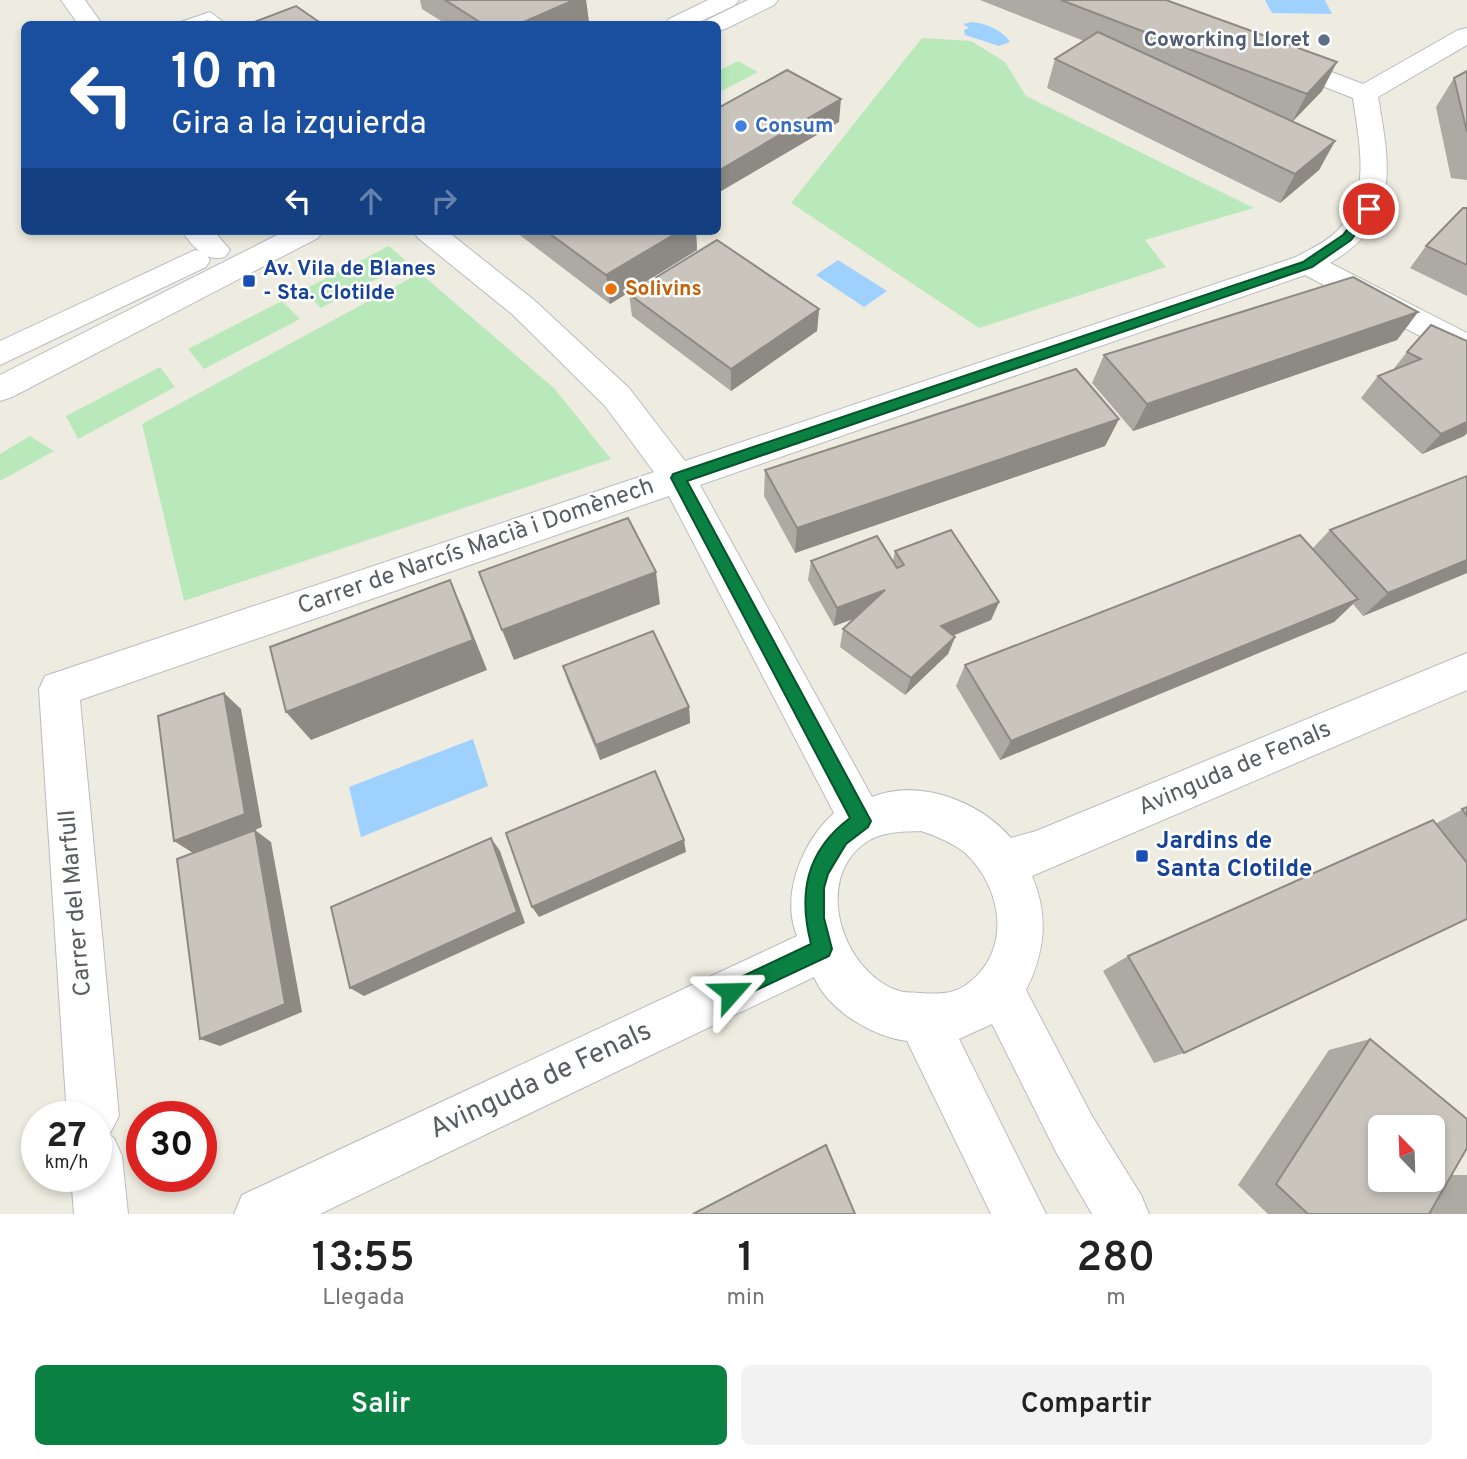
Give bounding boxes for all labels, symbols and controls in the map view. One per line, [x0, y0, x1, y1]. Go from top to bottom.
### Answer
place label: Coworking Lloret [1144, 27, 1310, 54]
marker: Coworking Lloret [1316, 32, 1332, 48]
text: 10 m [171, 44, 278, 106]
icon: left [56, 49, 147, 140]
text: Gira a la izquierda [171, 105, 427, 145]
place label: Consum [755, 113, 833, 140]
marker: Consum [733, 118, 749, 134]
pin [1339, 179, 1399, 239]
icon: left [279, 182, 317, 220]
icon: ahead [352, 182, 390, 220]
icon: right [425, 182, 463, 220]
icon: arrive [1350, 190, 1388, 228]
place label: Av. Vila de Blanes - Sta. Clotilde [263, 256, 436, 307]
marker: Av. Vila de Blanes - Sta. Clotilde [241, 273, 257, 289]
place label: Solivins [625, 276, 702, 303]
marker: Solivins [603, 281, 619, 297]
street label: Carrer de Narcís Macià i Domènech [294, 472, 658, 622]
street label: Avinguda de Fenals [1134, 715, 1336, 823]
street label: Carrer del Marfull [53, 808, 99, 998]
place label: Jardins de Santa Clotilde [1156, 827, 1312, 885]
marker: Jardins de Santa Clotilde [1134, 848, 1150, 864]
position arrow [694, 955, 768, 1029]
street label: Avinguda de Fenals [424, 1014, 658, 1148]
speed limit sign: 30 [126, 1101, 217, 1192]
text: 27 [47, 1115, 86, 1159]
north arrow [1368, 1115, 1446, 1192]
map controls [1368, 1115, 1445, 1192]
text: km/h [45, 1152, 88, 1175]
text: 13:55 [312, 1233, 415, 1286]
text: 1 [738, 1233, 754, 1286]
text: 280 [1077, 1233, 1155, 1286]
text: Llegada [322, 1284, 404, 1313]
text: min [727, 1284, 765, 1313]
text: m [1106, 1284, 1126, 1313]
button: Salir [35, 1365, 727, 1445]
button: Compartir [741, 1365, 1432, 1445]

